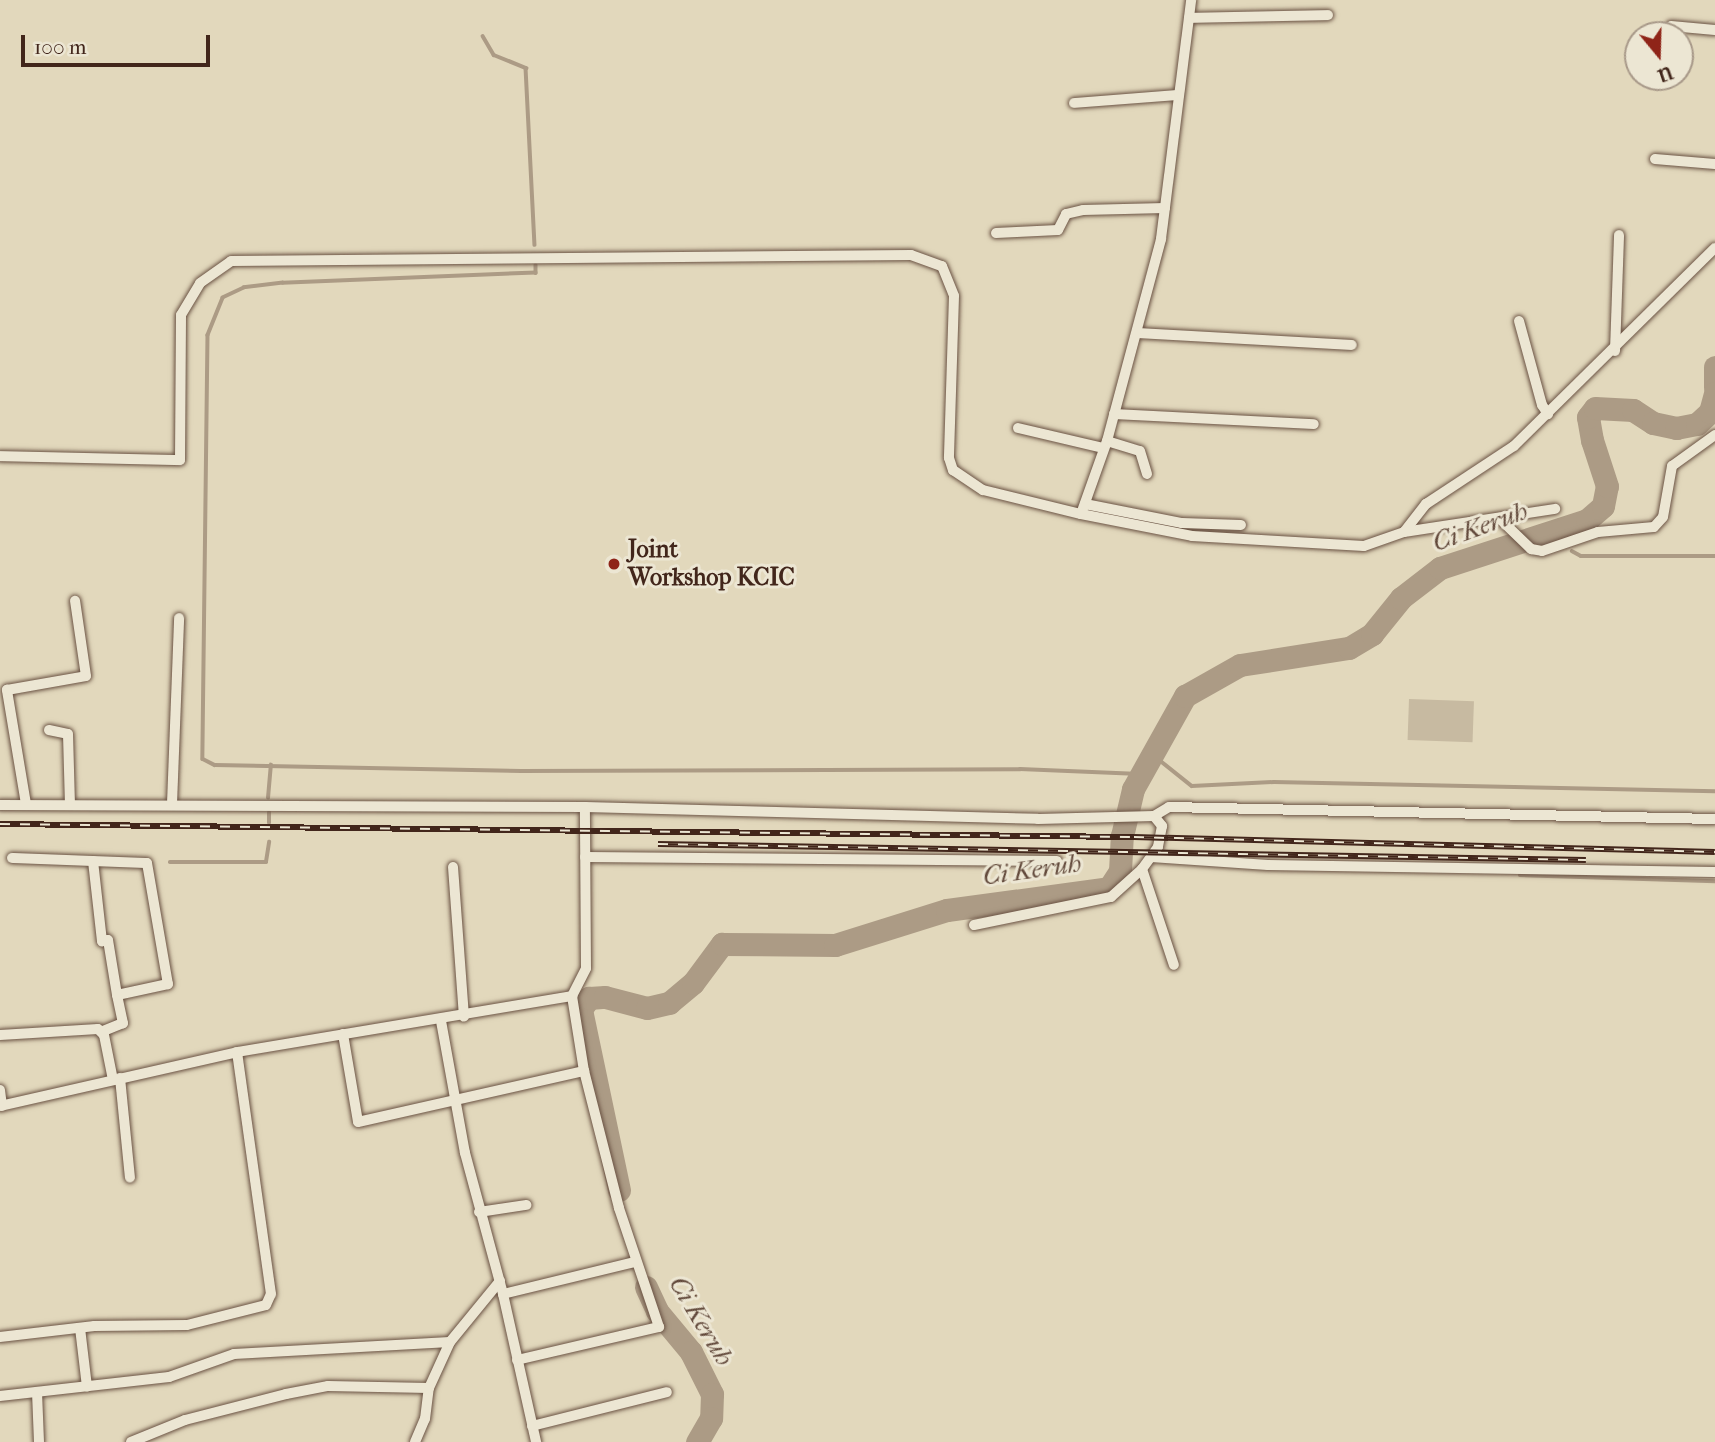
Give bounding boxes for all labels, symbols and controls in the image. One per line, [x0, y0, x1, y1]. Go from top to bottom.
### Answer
scale bar [24, 21, 214, 65]
north arrow [1624, 21, 1694, 91]
text: 100 m [34, 35, 87, 59]
text: U [1655, 61, 1676, 87]
water label: Ci Keruh [1428, 495, 1532, 559]
place label: Joint Workshop KCIC [628, 536, 795, 592]
marker: Joint Workshop KCIC [606, 556, 622, 572]
water label: Ci Keruh [981, 848, 1083, 892]
water label: Ci Keruh [662, 1271, 740, 1371]

